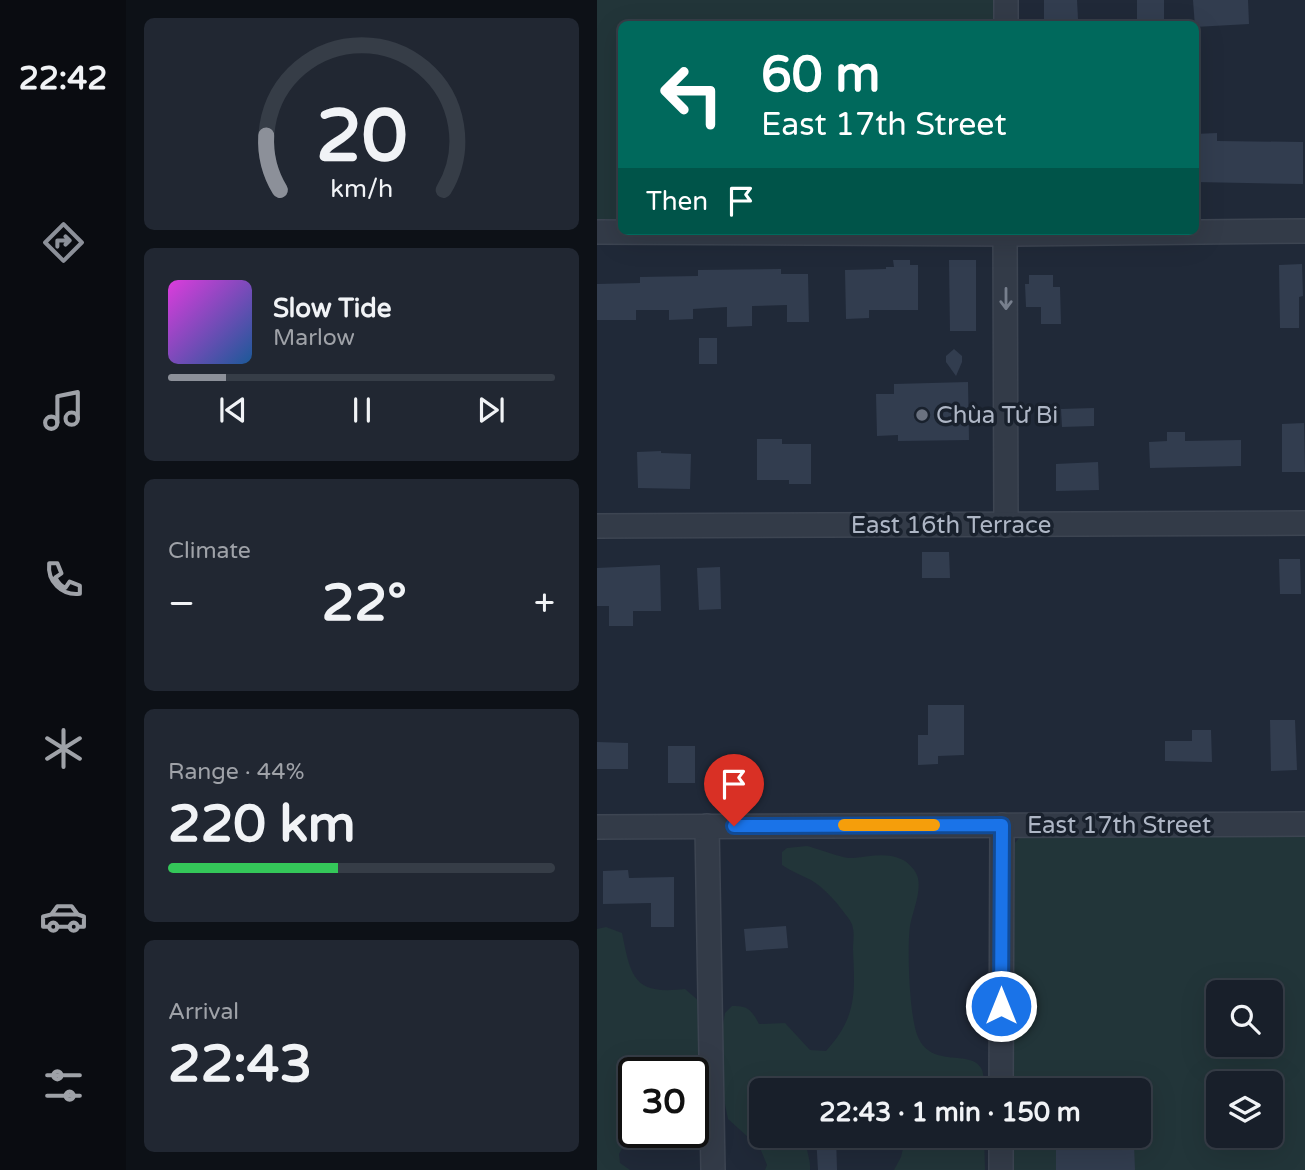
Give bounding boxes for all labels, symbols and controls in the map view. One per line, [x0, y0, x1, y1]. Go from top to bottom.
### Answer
text: 60 m [761, 46, 880, 105]
icon: left [646, 49, 737, 140]
text: 22:42 [19, 60, 107, 98]
text: 20 [316, 94, 407, 182]
text: East 17th Street [761, 106, 1007, 144]
text: km/h [330, 174, 393, 204]
icon: arrive [722, 182, 760, 220]
text: Then [646, 186, 708, 217]
icon: directions [39, 218, 88, 267]
one-way arrow [999, 287, 1013, 310]
text: Slow Tide [273, 293, 391, 324]
text: Marlow [273, 324, 355, 352]
icon: music [39, 386, 88, 435]
icon: previous [214, 391, 252, 429]
icon: pause [343, 391, 381, 429]
icon: next [472, 391, 510, 429]
place label: Chùa Từ Bi [936, 401, 1058, 430]
marker: Chùa Từ Bi [914, 407, 930, 423]
street label: East 16th Terrace [851, 511, 1051, 540]
text: Climate [168, 537, 251, 565]
icon: phone [39, 555, 88, 604]
text: 22° [322, 572, 407, 635]
text: − [168, 581, 195, 627]
text: + [534, 581, 555, 627]
icon: climate [39, 724, 88, 773]
pin [704, 754, 764, 826]
text: Range · 44% [168, 758, 304, 786]
icon: arrive [715, 765, 753, 803]
text: 220 km [168, 793, 356, 856]
street label: East 17th Street [1027, 811, 1211, 840]
icon: car [39, 892, 88, 941]
position arrow [964, 969, 1038, 1043]
map controls [1206, 980, 1283, 1148]
button: search [1206, 980, 1283, 1057]
text: Arrival [168, 998, 239, 1026]
text: 22:43 [168, 1033, 312, 1096]
speed limit sign: 30 [618, 1057, 709, 1148]
icon: filters [39, 1061, 88, 1110]
button: layers [1206, 1071, 1283, 1148]
text: 22:43 · 1 min · 150 m [819, 1097, 1081, 1128]

